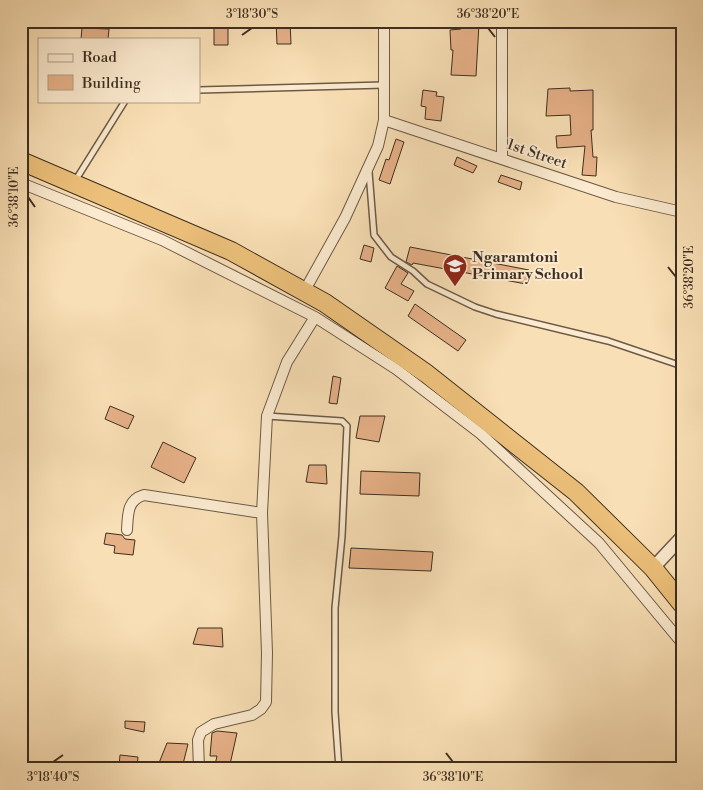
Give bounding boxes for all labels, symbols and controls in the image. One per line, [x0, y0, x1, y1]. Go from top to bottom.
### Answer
text: 3°18'30"S [226, 7, 278, 22]
text: 36°38'20"E [457, 7, 519, 22]
legend [38, 38, 200, 102]
text: Road [82, 48, 117, 67]
text: Building [81, 74, 141, 93]
street label: 1st Street [504, 135, 570, 173]
text: 36°38'10"E [7, 167, 22, 227]
text: 36°38'20"E [682, 246, 697, 308]
place label: Ngaramtoni Primary School [472, 248, 583, 284]
school or university icon: Ngaramtoni Primary School [442, 253, 468, 287]
text: 3°18'40"S [27, 770, 79, 785]
text: 36°38'10"E [423, 770, 483, 785]

